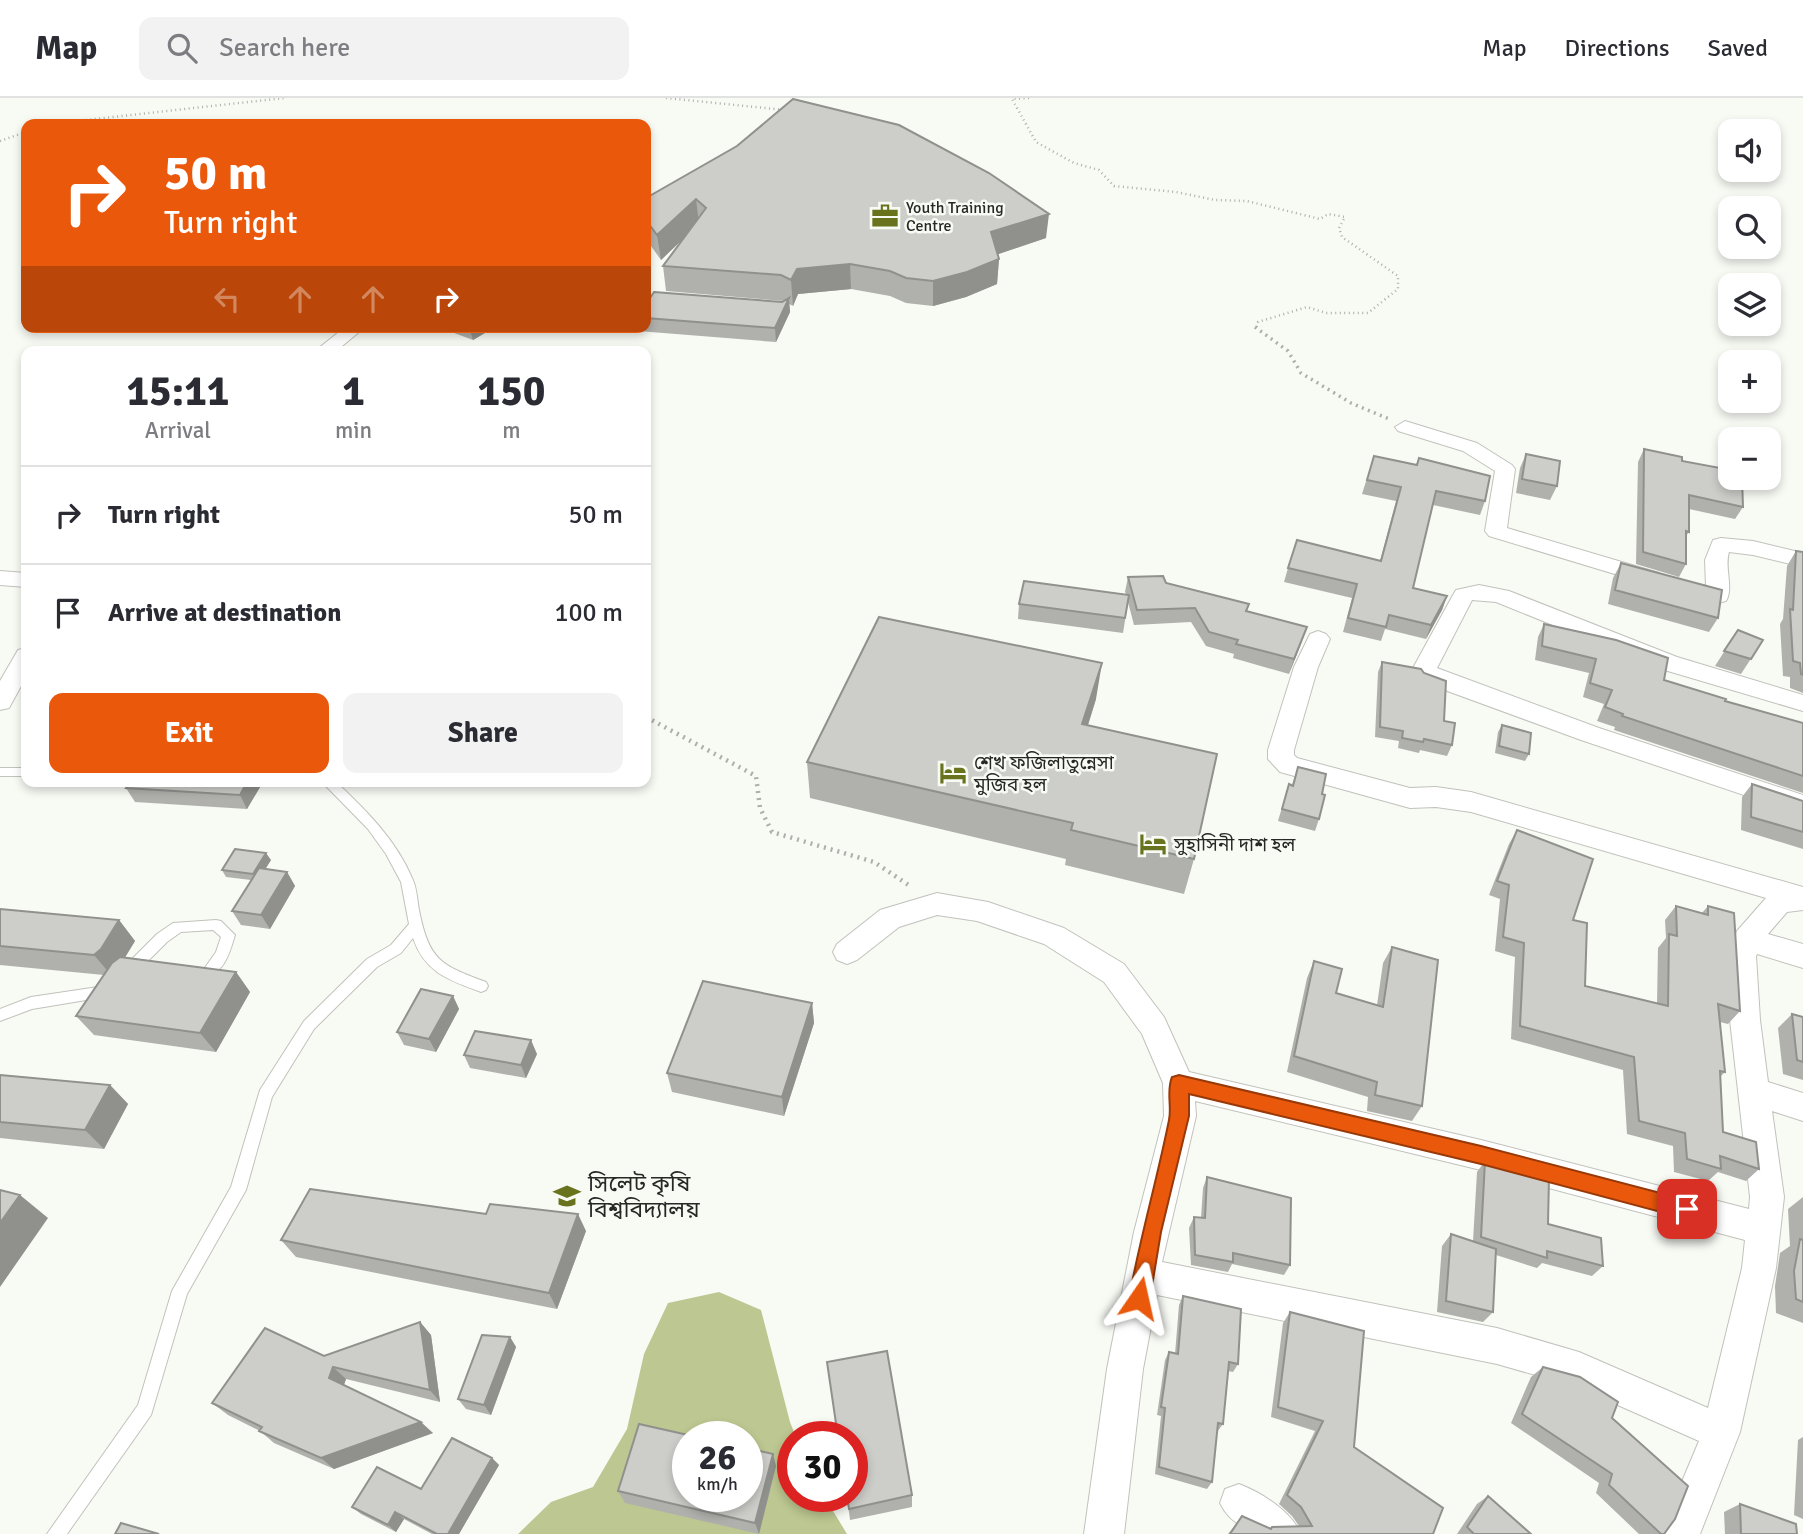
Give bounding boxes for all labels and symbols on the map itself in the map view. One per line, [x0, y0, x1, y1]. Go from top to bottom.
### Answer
place label: Youth Training Centre [906, 198, 1004, 236]
office icon: Youth Training Centre [870, 201, 900, 231]
place label: শেখ ফজিলাতুন্নেসা মুজিব হল [973, 751, 1115, 797]
hotel icon: শেখ ফজিলাতুন্নেসা মুজিব হল [938, 758, 968, 788]
hotel icon: সুহাসিনী দাশ হল [1138, 829, 1168, 859]
place label: সুহাসিনী দাশ হল [1173, 833, 1296, 857]
place label: সিলেট কৃষি বিশ্ববিদ্যালয় [587, 1169, 700, 1224]
pin [1657, 1179, 1717, 1239]
school or university icon: সিলেট কৃষি বিশ্ববিদ্যালয় [552, 1181, 582, 1211]
position arrow [1102, 1261, 1176, 1335]
speed limit sign: 30 [777, 1421, 868, 1512]

